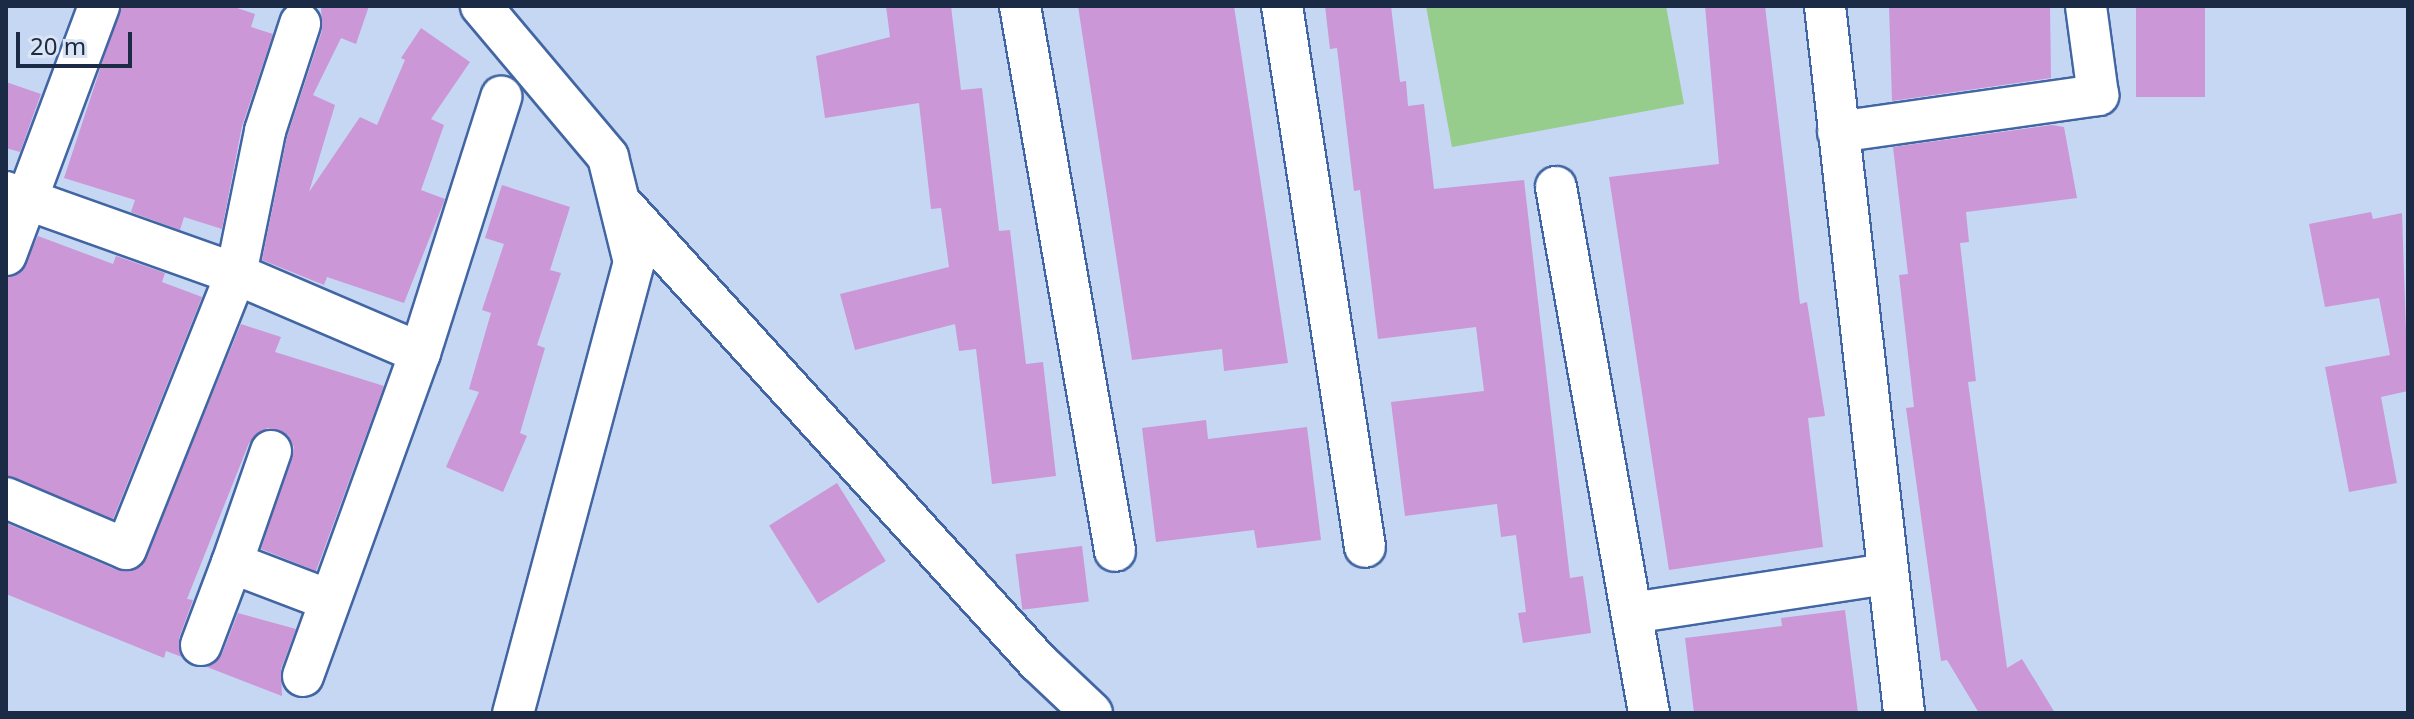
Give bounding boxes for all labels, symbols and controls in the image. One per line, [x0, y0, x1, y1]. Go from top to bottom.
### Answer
scale bar [20, 16, 136, 66]
text: 20 m [30, 29, 86, 62]

